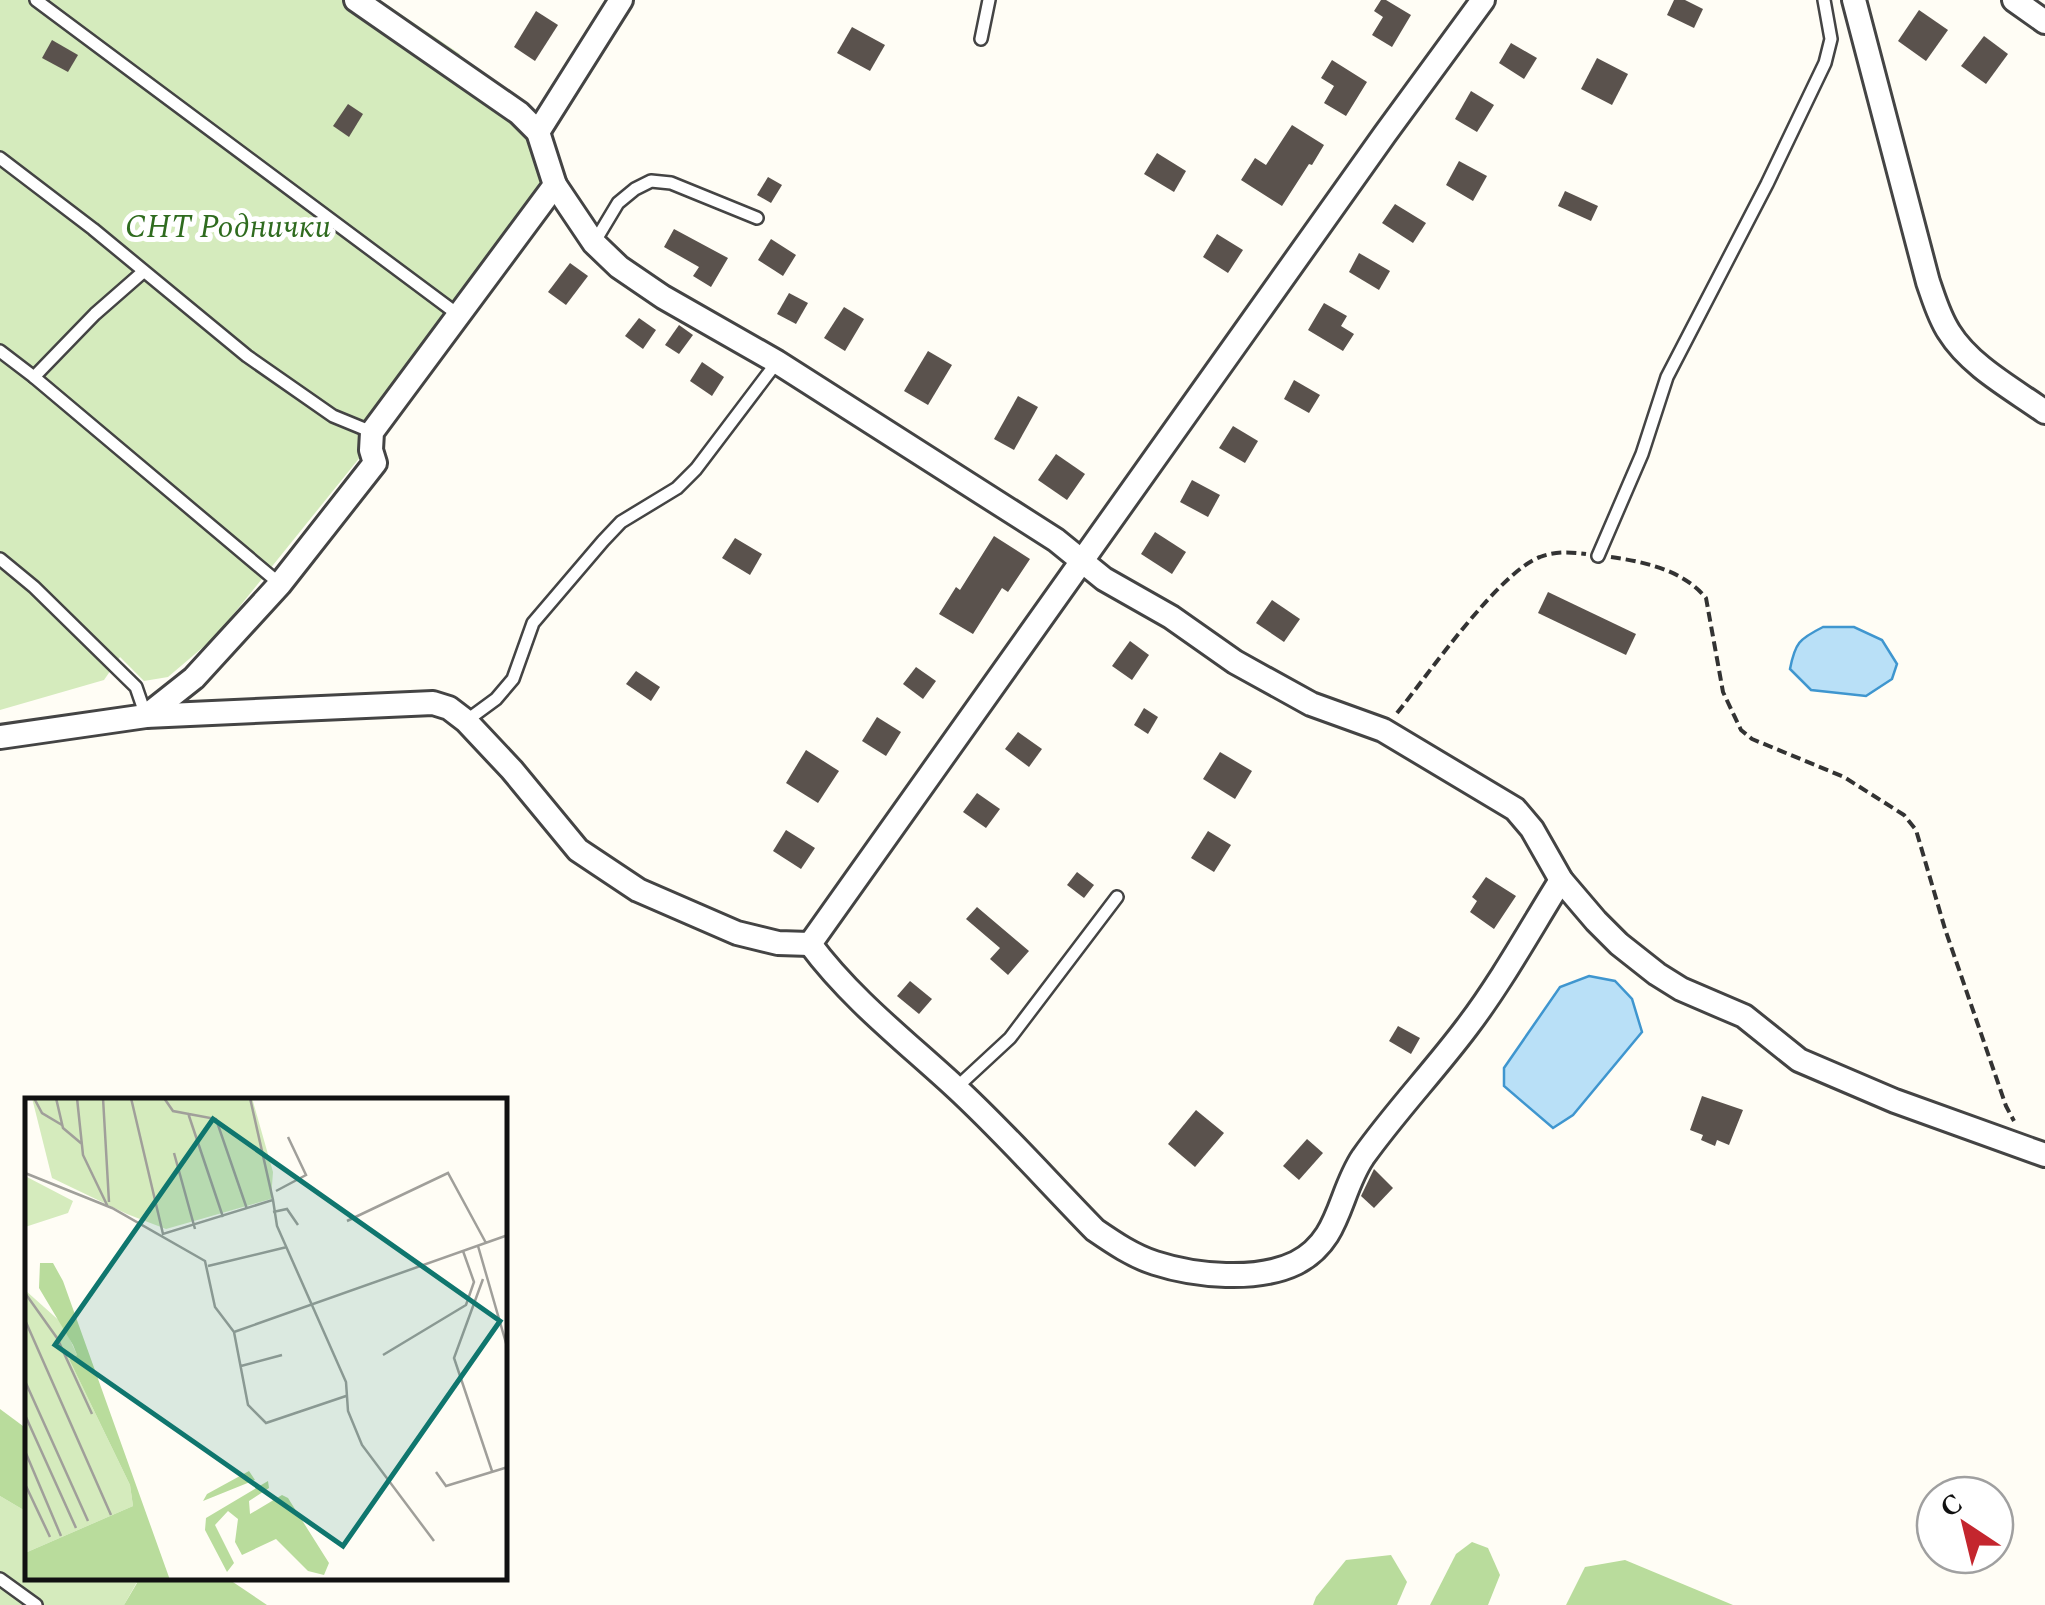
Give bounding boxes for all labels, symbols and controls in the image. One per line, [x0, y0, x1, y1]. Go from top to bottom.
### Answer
park label: СНТ Роднички [125, 203, 331, 252]
inset map [25, 1098, 508, 1580]
north arrow [1915, 1475, 2015, 1575]
text: С [1931, 1482, 1972, 1529]

